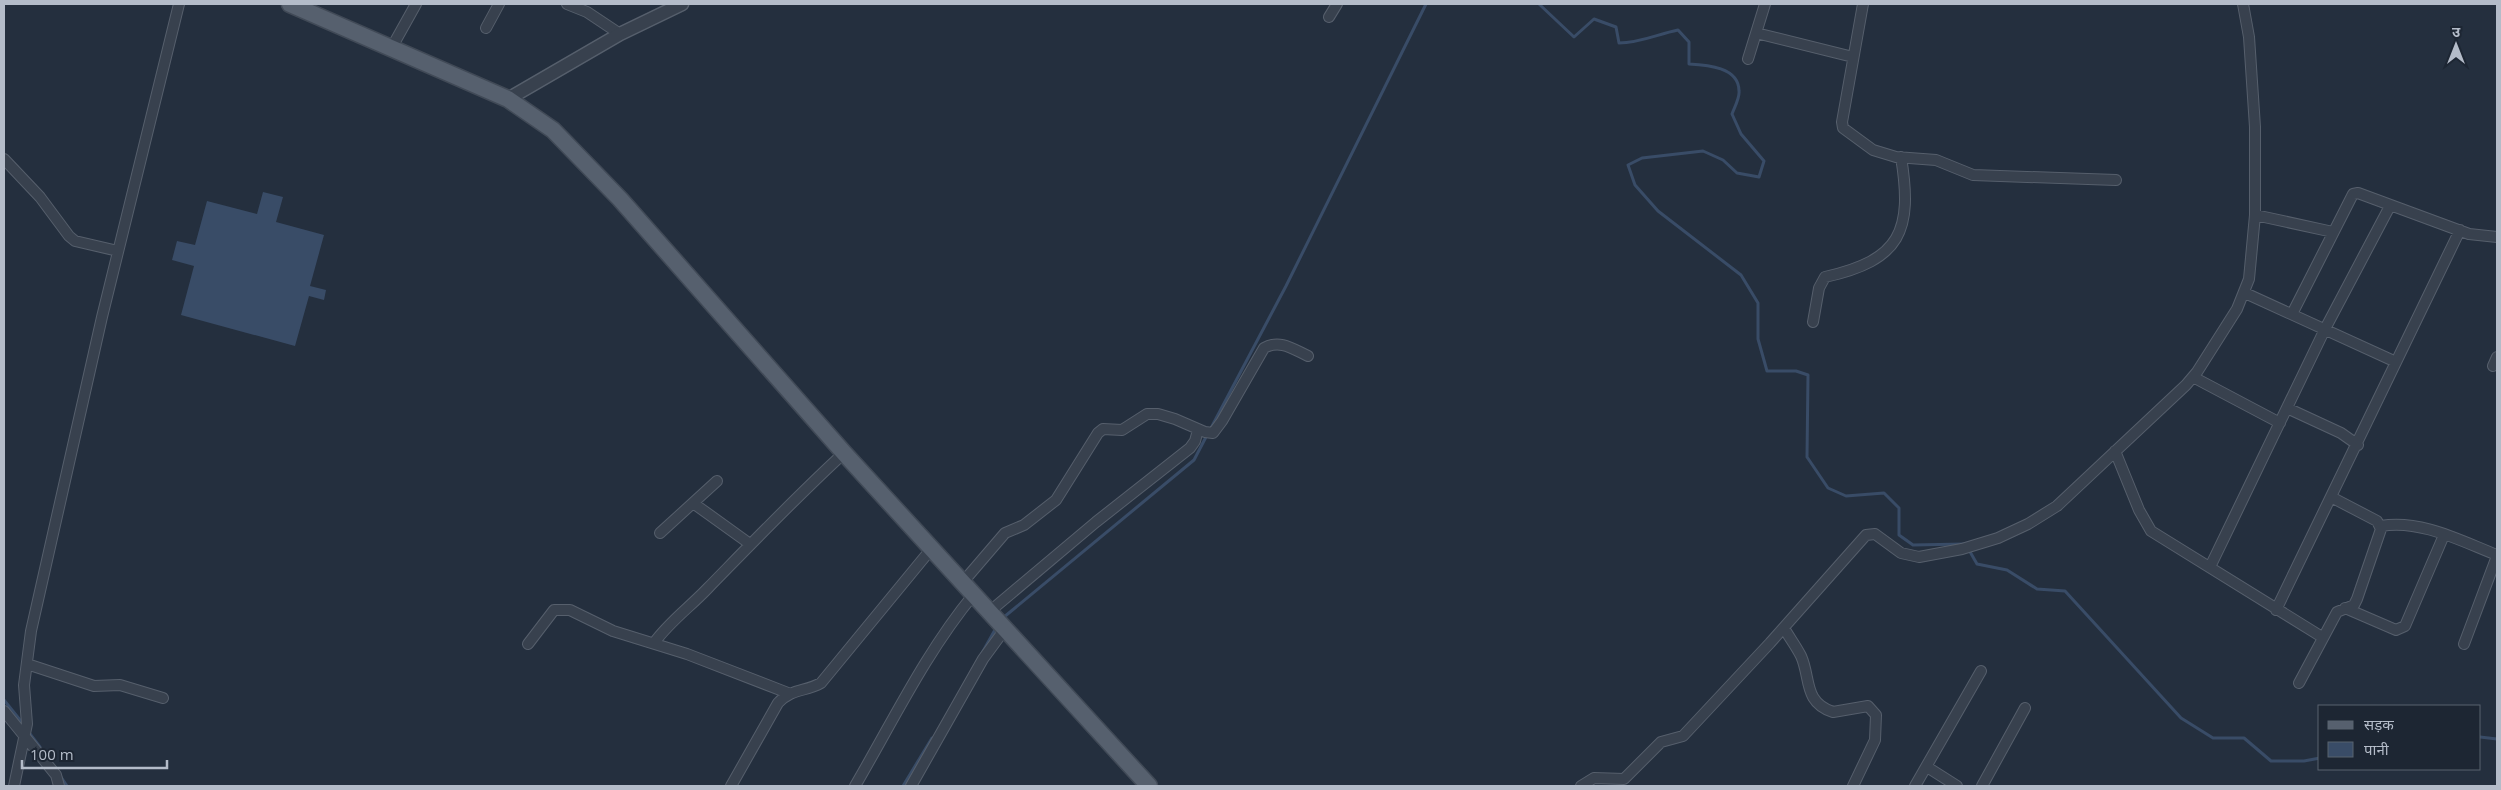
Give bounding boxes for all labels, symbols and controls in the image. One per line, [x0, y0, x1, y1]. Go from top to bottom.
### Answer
north arrow [2431, 20, 2481, 70]
text: उ [2452, 22, 2461, 41]
legend [2318, 705, 2481, 770]
text: सड़क [2364, 714, 2394, 734]
scale bar [22, 738, 168, 770]
text: पानी [2364, 739, 2390, 759]
text: 100 m [30, 744, 74, 764]

